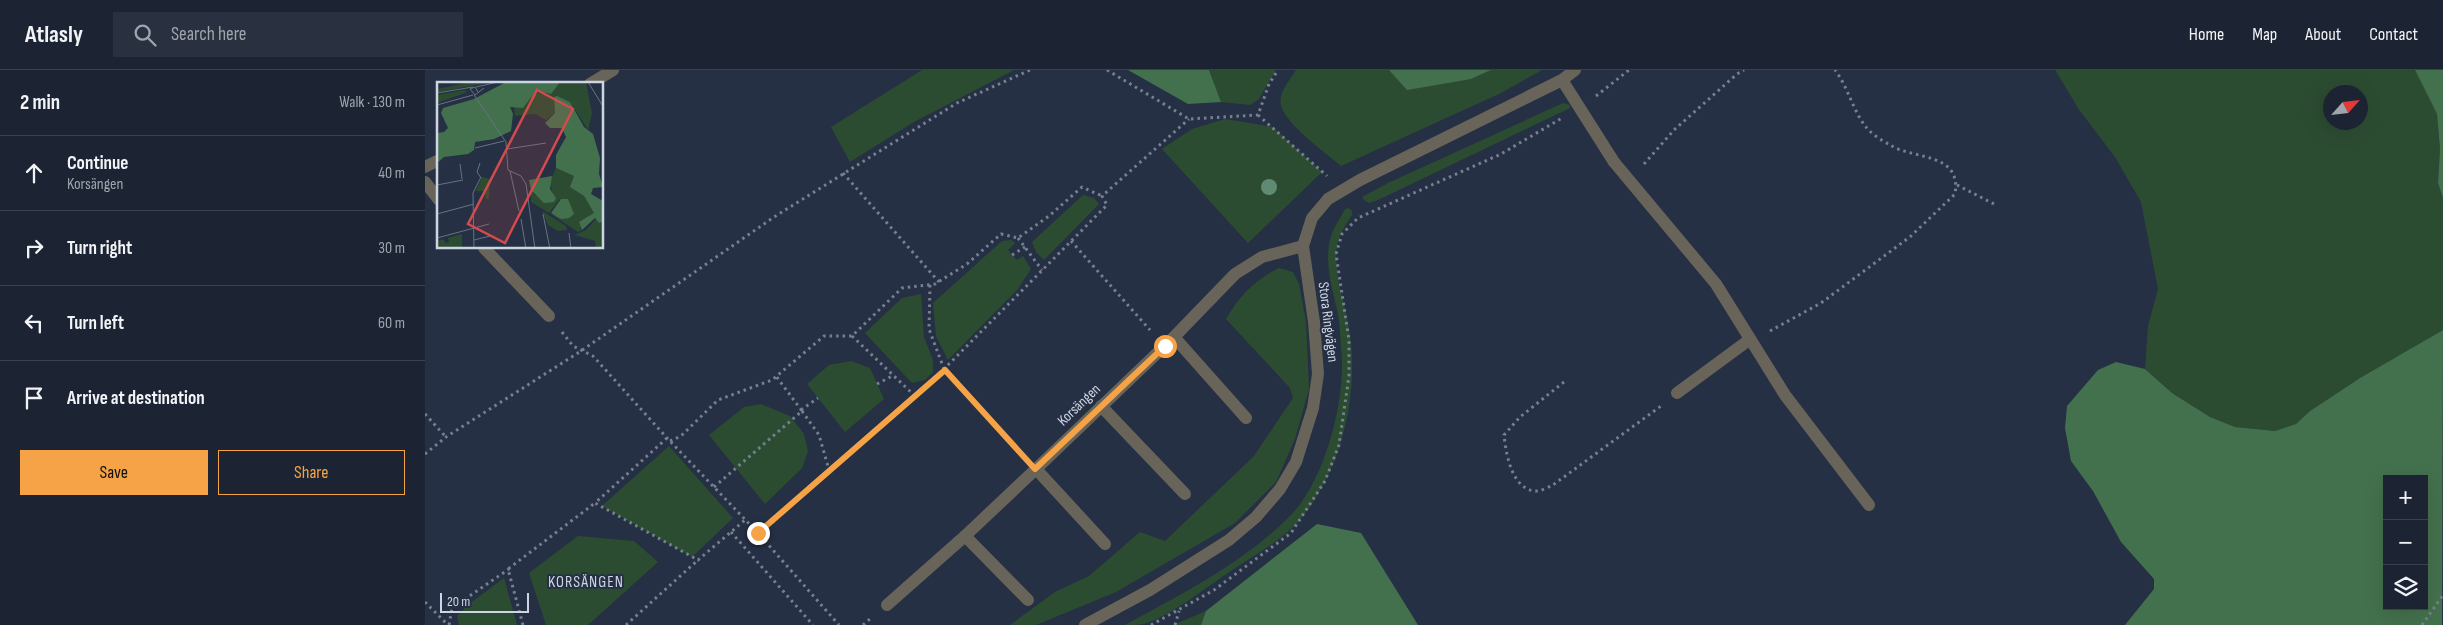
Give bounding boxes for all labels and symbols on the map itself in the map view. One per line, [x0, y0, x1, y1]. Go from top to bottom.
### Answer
inset map [437, 82, 604, 249]
north arrow [2323, 85, 2368, 130]
street label: Stora Ringvägen [1314, 281, 1342, 363]
route start [1154, 335, 1177, 358]
street label: Korsängen [1053, 380, 1105, 430]
route end [747, 522, 770, 545]
district label: KORSÄNGEN [548, 573, 624, 592]
scale bar [440, 590, 529, 613]

